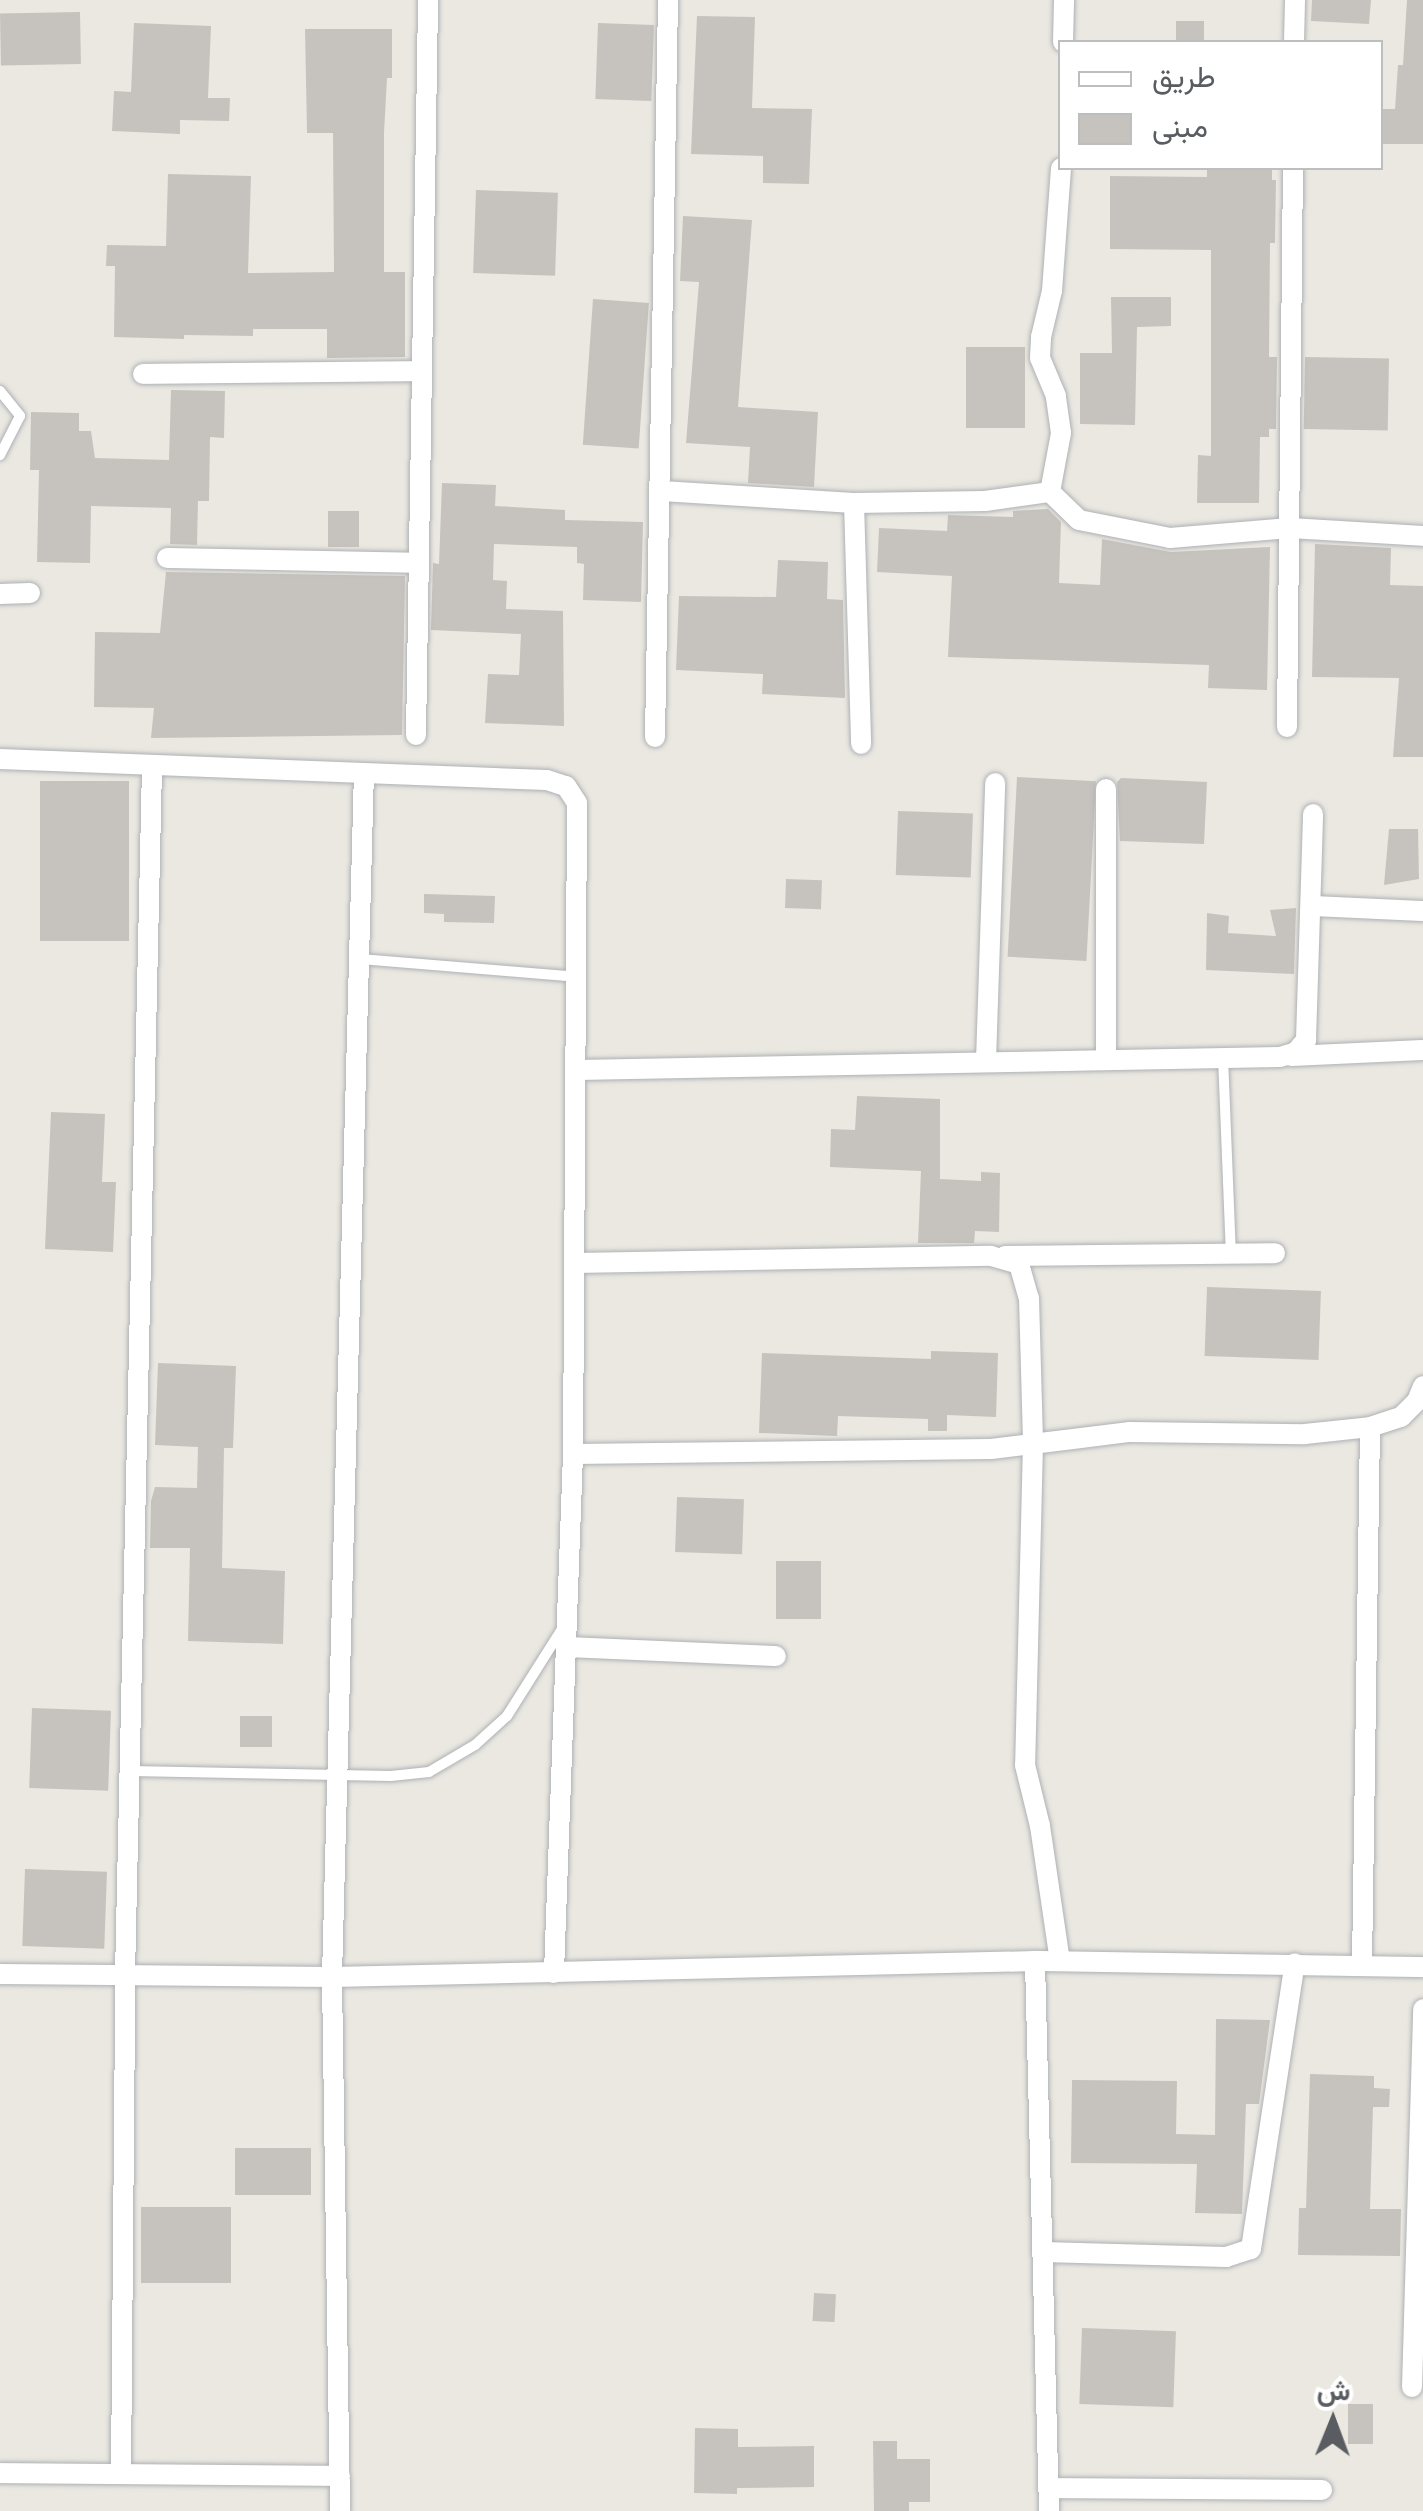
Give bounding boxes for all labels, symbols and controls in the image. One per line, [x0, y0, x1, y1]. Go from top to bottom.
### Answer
legend [1058, 40, 1383, 170]
text: طريق [1152, 59, 1216, 95]
text: مبنى [1152, 109, 1208, 145]
north arrow [1283, 2371, 1383, 2471]
text: ش [1316, 2374, 1351, 2407]

